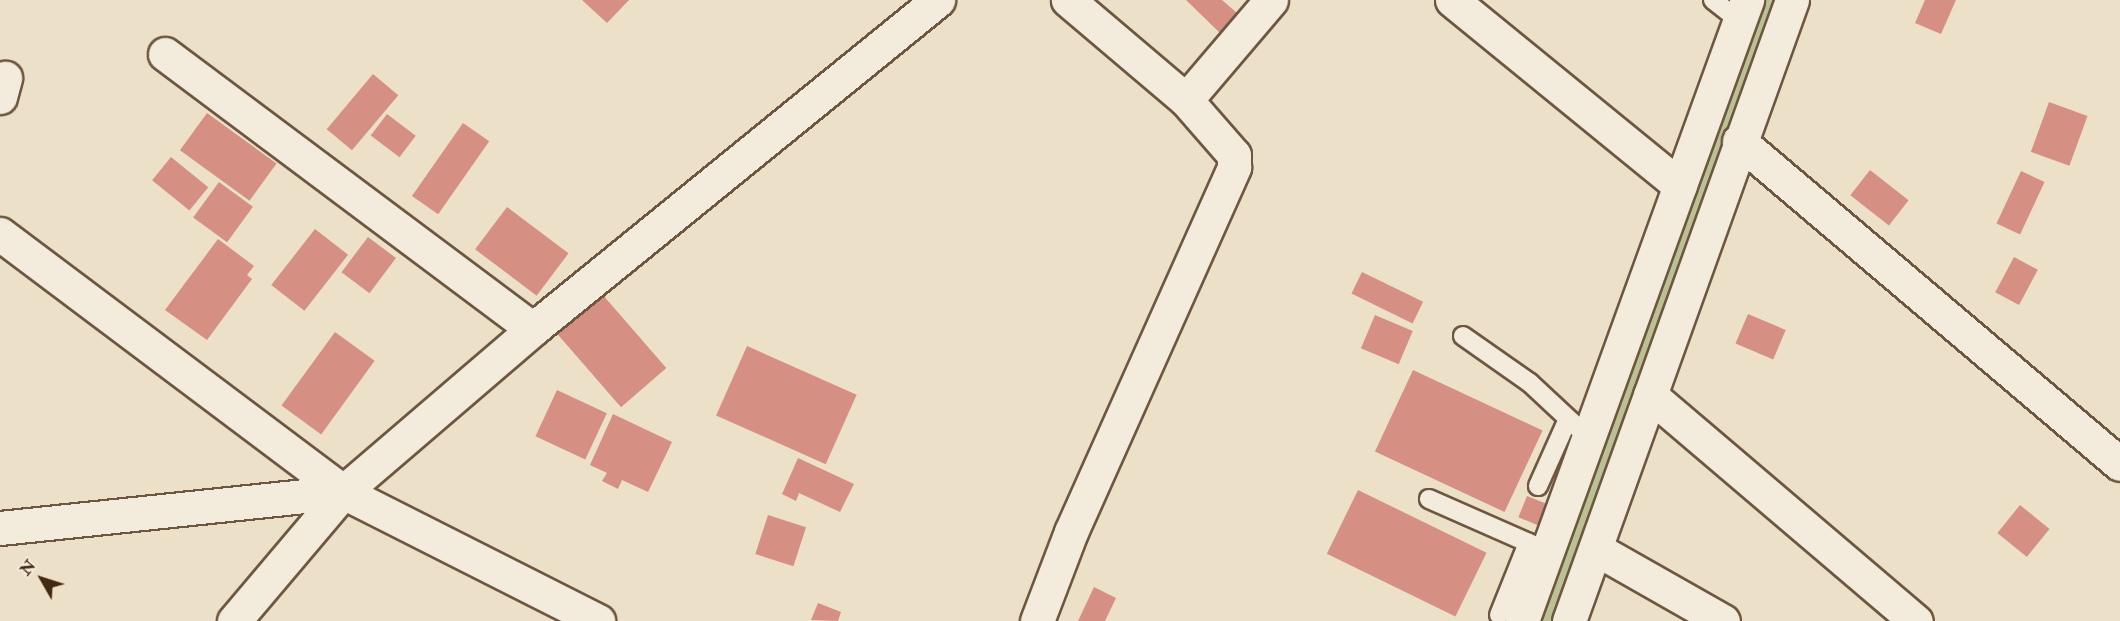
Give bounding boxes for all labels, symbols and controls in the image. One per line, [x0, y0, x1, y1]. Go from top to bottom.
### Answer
north arrow [12, 549, 72, 609]
text: N [16, 556, 40, 580]

